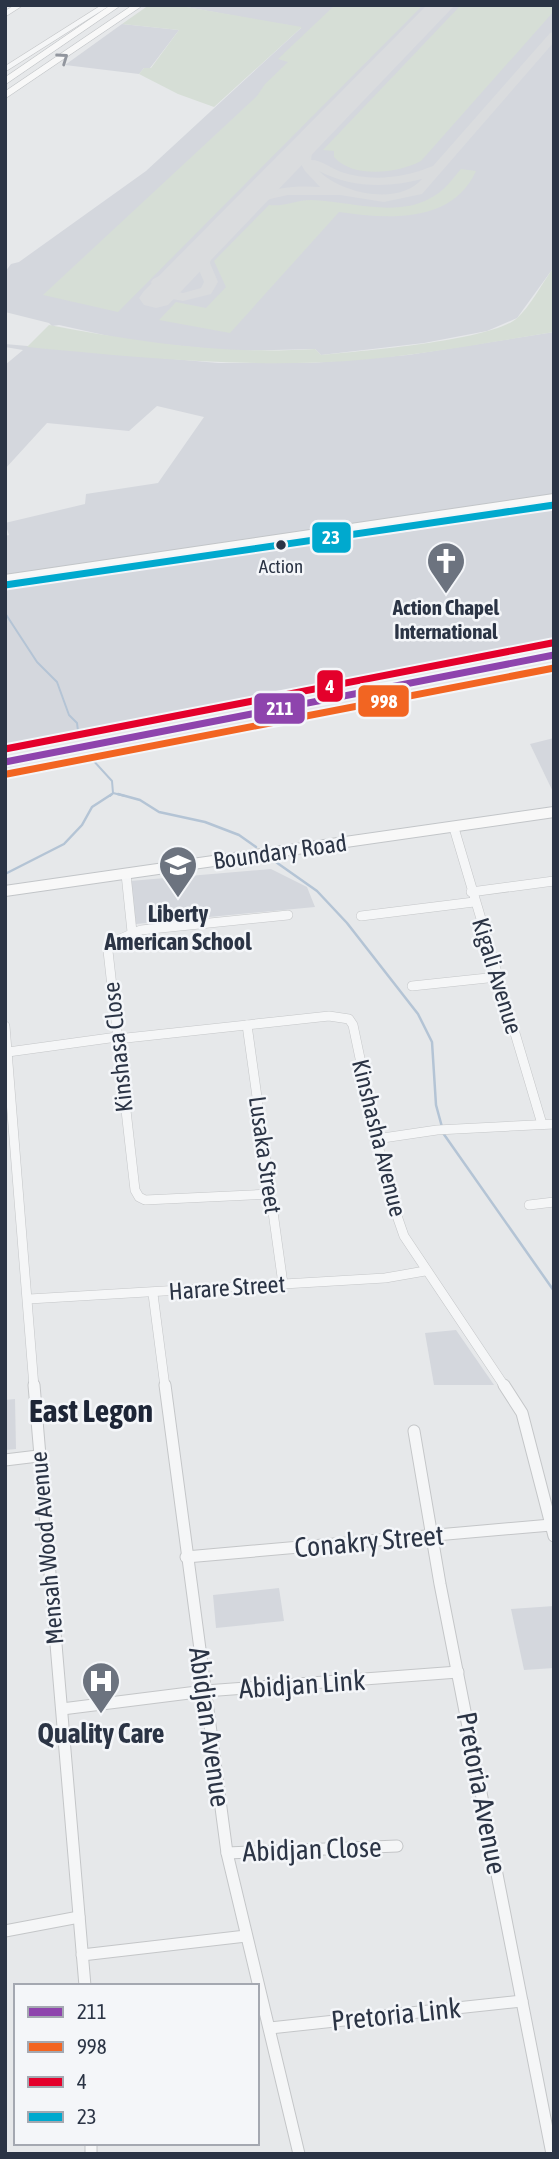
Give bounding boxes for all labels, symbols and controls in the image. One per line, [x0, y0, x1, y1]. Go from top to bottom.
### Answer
one-way arrow [55, 53, 68, 66]
line badge: 23 [311, 521, 352, 554]
text: 23 [322, 526, 340, 548]
marker: Action [274, 538, 288, 552]
church icon: Action Chapel International [425, 540, 467, 595]
place label: Action [259, 555, 303, 577]
place label: Action Chapel International [392, 595, 500, 643]
line badge: 4 [316, 669, 344, 703]
text: 4 [325, 675, 335, 697]
line badge: 998 [357, 684, 410, 718]
text: 998 [371, 690, 397, 712]
line badge: 211 [253, 692, 306, 725]
text: 211 [267, 697, 293, 719]
street label: Boundary Road [211, 829, 348, 874]
school or university icon: Liberty American School [157, 844, 199, 899]
place label: Liberty American School [103, 900, 252, 955]
street label: Kigali Avenue [467, 915, 528, 1037]
street label: Kinshasa Close [97, 981, 138, 1113]
street label: Kinshasha Avenue [347, 1056, 412, 1219]
street label: Lusaka Street [244, 1095, 287, 1215]
street label: Harare Street [168, 1270, 286, 1305]
district label: East Legon [29, 1392, 153, 1429]
street label: Mensah Wood Avenue [25, 1450, 68, 1646]
street label: Conakry Street [293, 1519, 445, 1563]
street label: Abidjan Avenue [183, 1645, 237, 1809]
hospital icon: Quality Care [80, 1660, 122, 1715]
street label: Abidjan Link [238, 1664, 366, 1704]
street label: Pretoria Avenue [451, 1709, 513, 1877]
place label: Quality Care [38, 1717, 164, 1749]
street label: Abidjan Close [242, 1831, 382, 1867]
legend [14, 1984, 259, 2145]
street label: Pretoria Link [329, 1991, 463, 2037]
text: 211 [77, 1999, 107, 2023]
text: 998 [77, 2034, 107, 2058]
text: 4 [77, 2069, 87, 2093]
text: 23 [77, 2104, 97, 2128]

